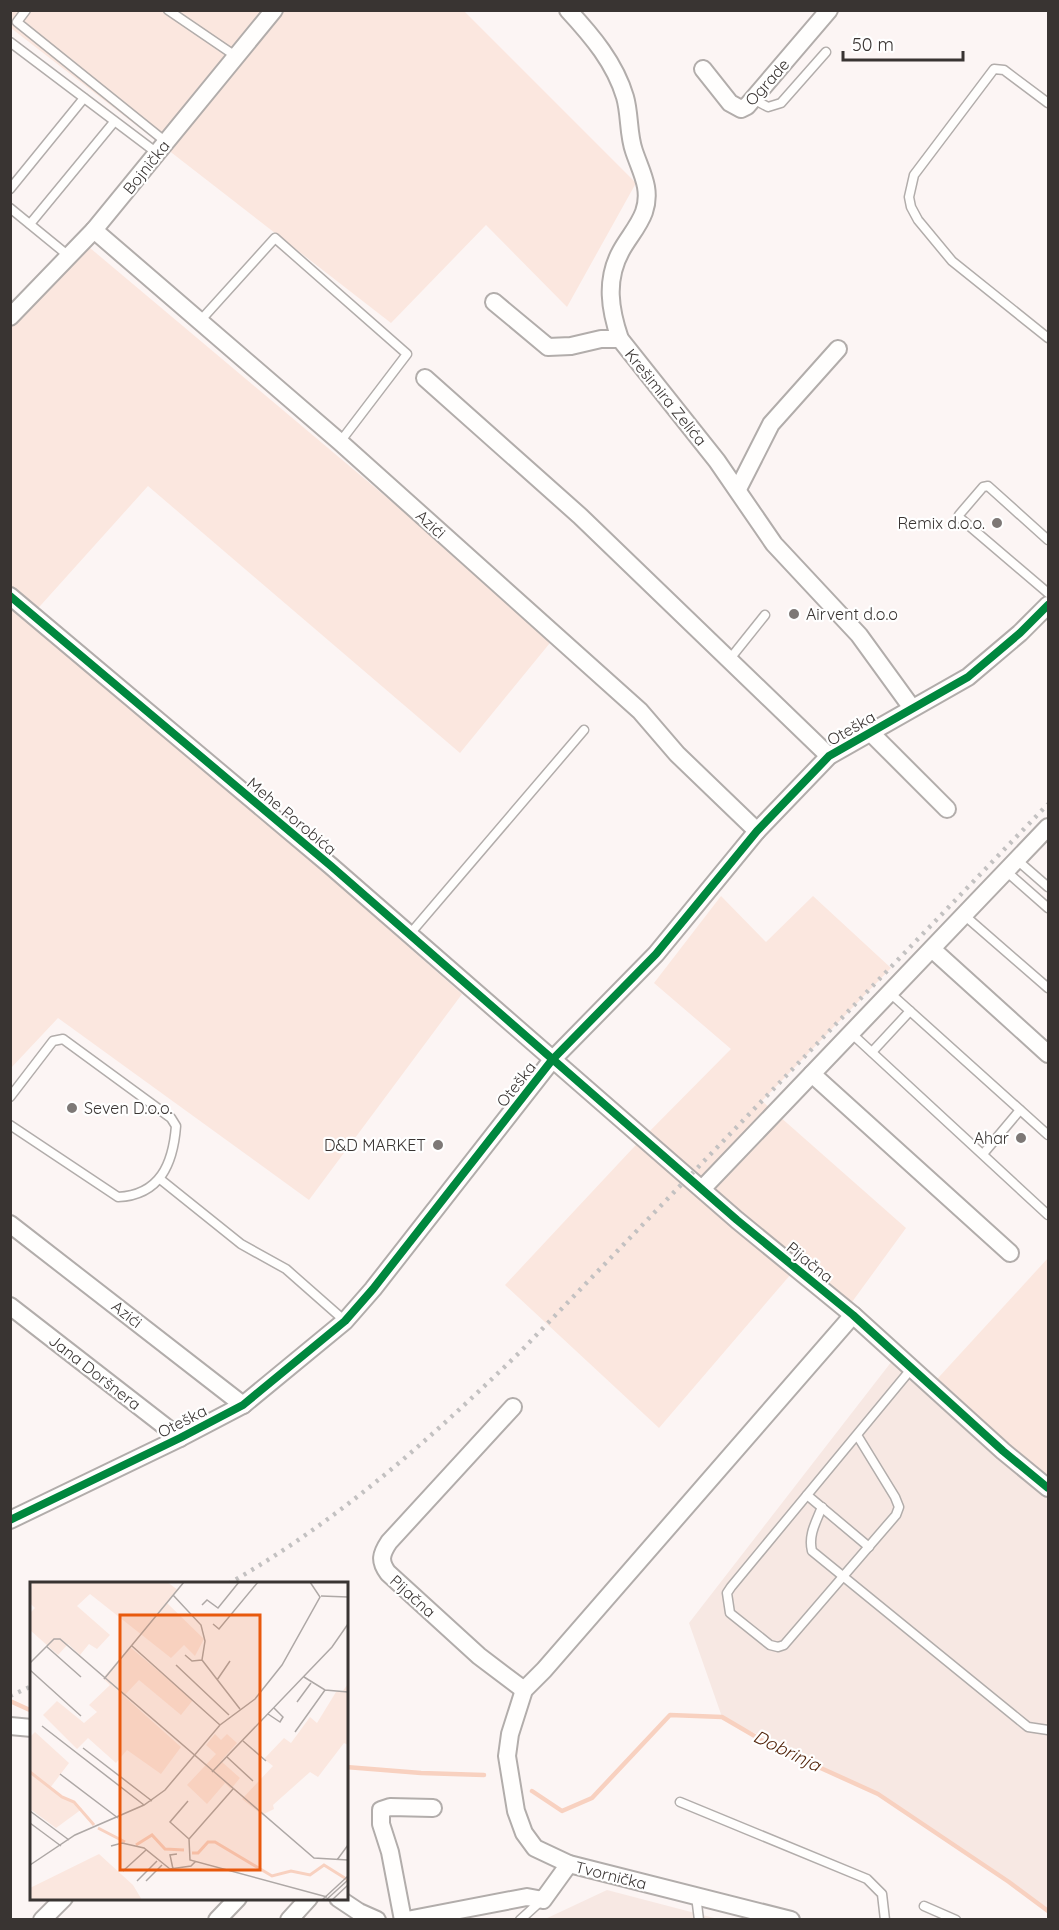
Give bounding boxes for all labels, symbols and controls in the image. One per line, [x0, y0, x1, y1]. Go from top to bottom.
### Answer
scale bar [843, 24, 963, 62]
text: 50 m [852, 33, 894, 56]
street label: Ograde [741, 54, 793, 110]
street label: Bojnička [118, 136, 174, 198]
street label: Krešimira Zelića [621, 345, 711, 449]
street label: Azići [412, 505, 450, 543]
place label: Remix d.o.o. [897, 513, 985, 533]
marker: Remix d.o.o. [990, 516, 1004, 530]
place label: Airvent d.o.o [806, 604, 898, 624]
marker: Airvent d.o.o [787, 607, 801, 621]
street label: Oteška [823, 706, 879, 750]
street label: Mehe Porobića [243, 773, 341, 859]
street label: Oteška [492, 1057, 540, 1111]
place label: Seven D.o.o. [84, 1098, 173, 1118]
marker: Seven D.o.o. [65, 1101, 79, 1115]
place label: Ahar [974, 1128, 1009, 1148]
marker: Ahar [1014, 1131, 1028, 1145]
place label: D&D MARKET [324, 1135, 426, 1155]
marker: D&D MARKET [431, 1138, 445, 1152]
street label: Pijačna [783, 1237, 837, 1287]
street label: Azići [108, 1296, 146, 1332]
street label: Jana Doršnera [45, 1330, 145, 1414]
street label: Oteška [154, 1400, 210, 1442]
street label: Pijačna [386, 1570, 440, 1622]
inset map [30, 1582, 348, 1900]
water label: Dobrinja [750, 1724, 826, 1777]
street label: Tvornička [573, 1856, 649, 1894]

